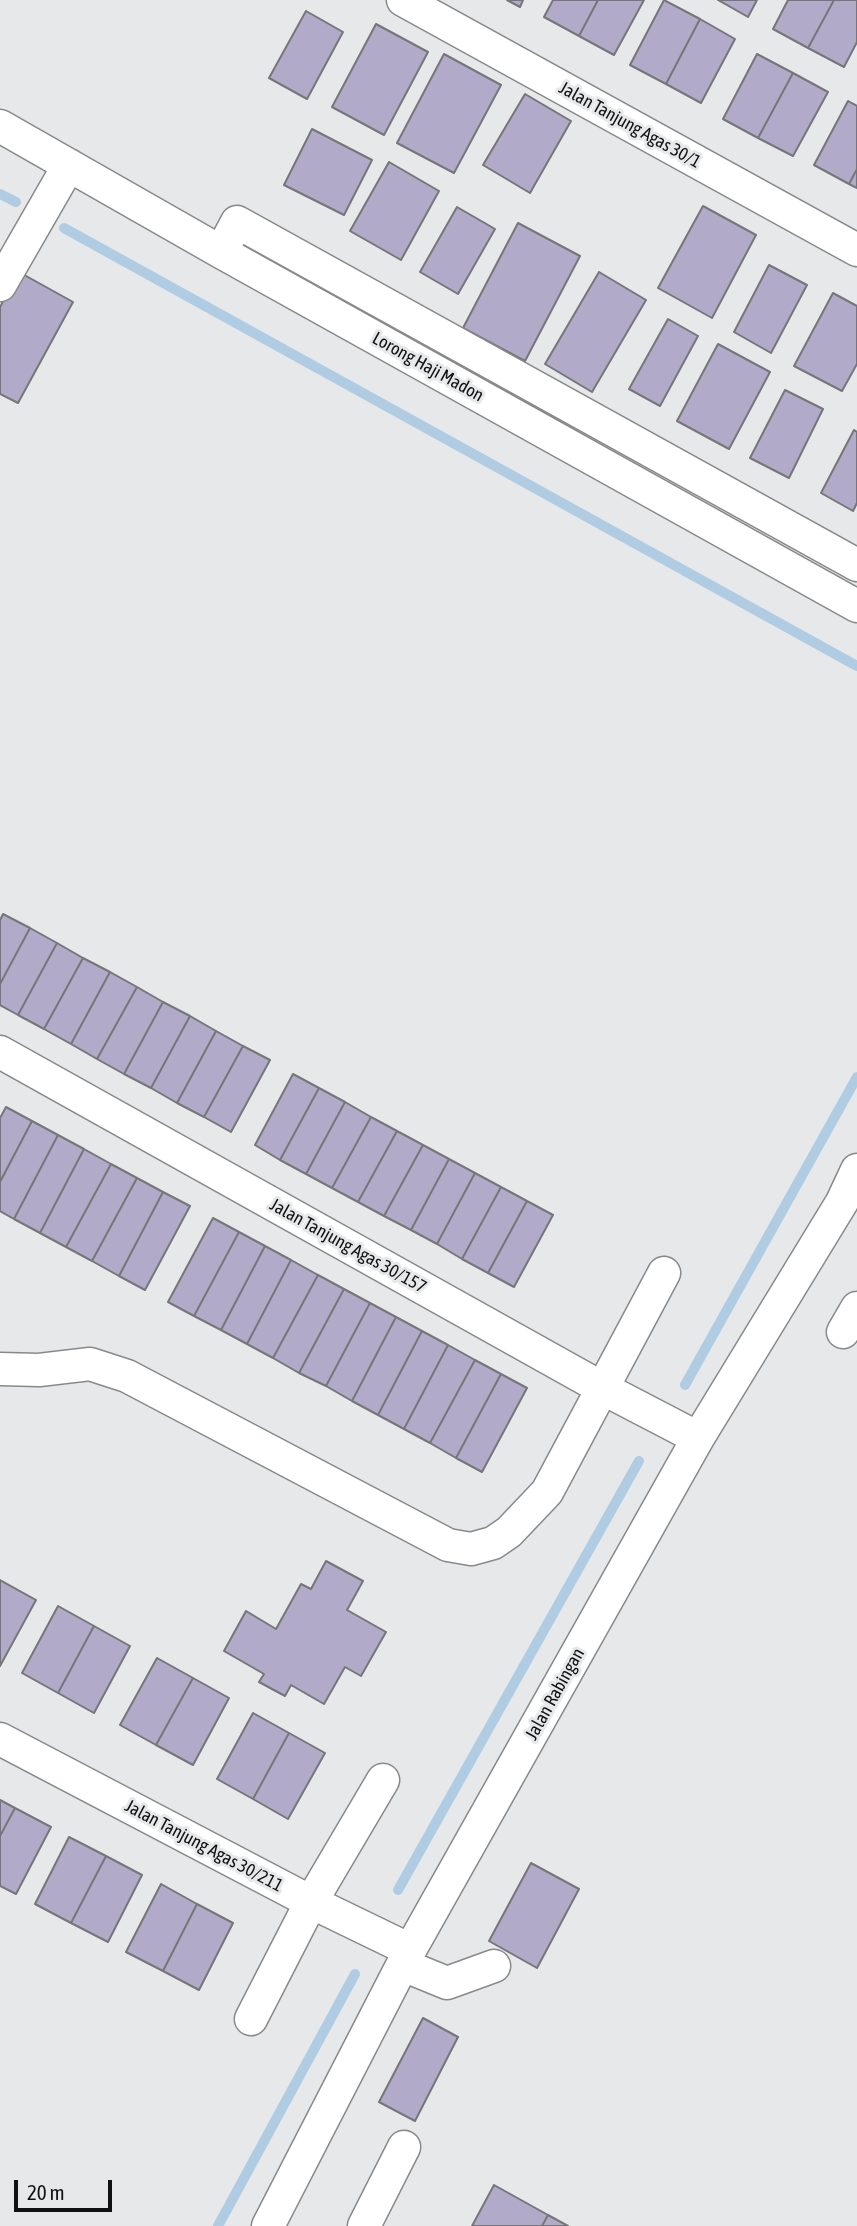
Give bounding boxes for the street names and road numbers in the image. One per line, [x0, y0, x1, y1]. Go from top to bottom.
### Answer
street label: Jalan Tanjung Agas 30/1 [555, 77, 705, 173]
street label: Lorong Haji Madon [369, 328, 487, 406]
street label: Jalan Tanjung Agas 30/157 [266, 1194, 430, 1298]
street label: Jalan Rabingan [521, 1644, 589, 1744]
street label: Jalan Tanjung Agas 30/211 [121, 1795, 287, 1897]

